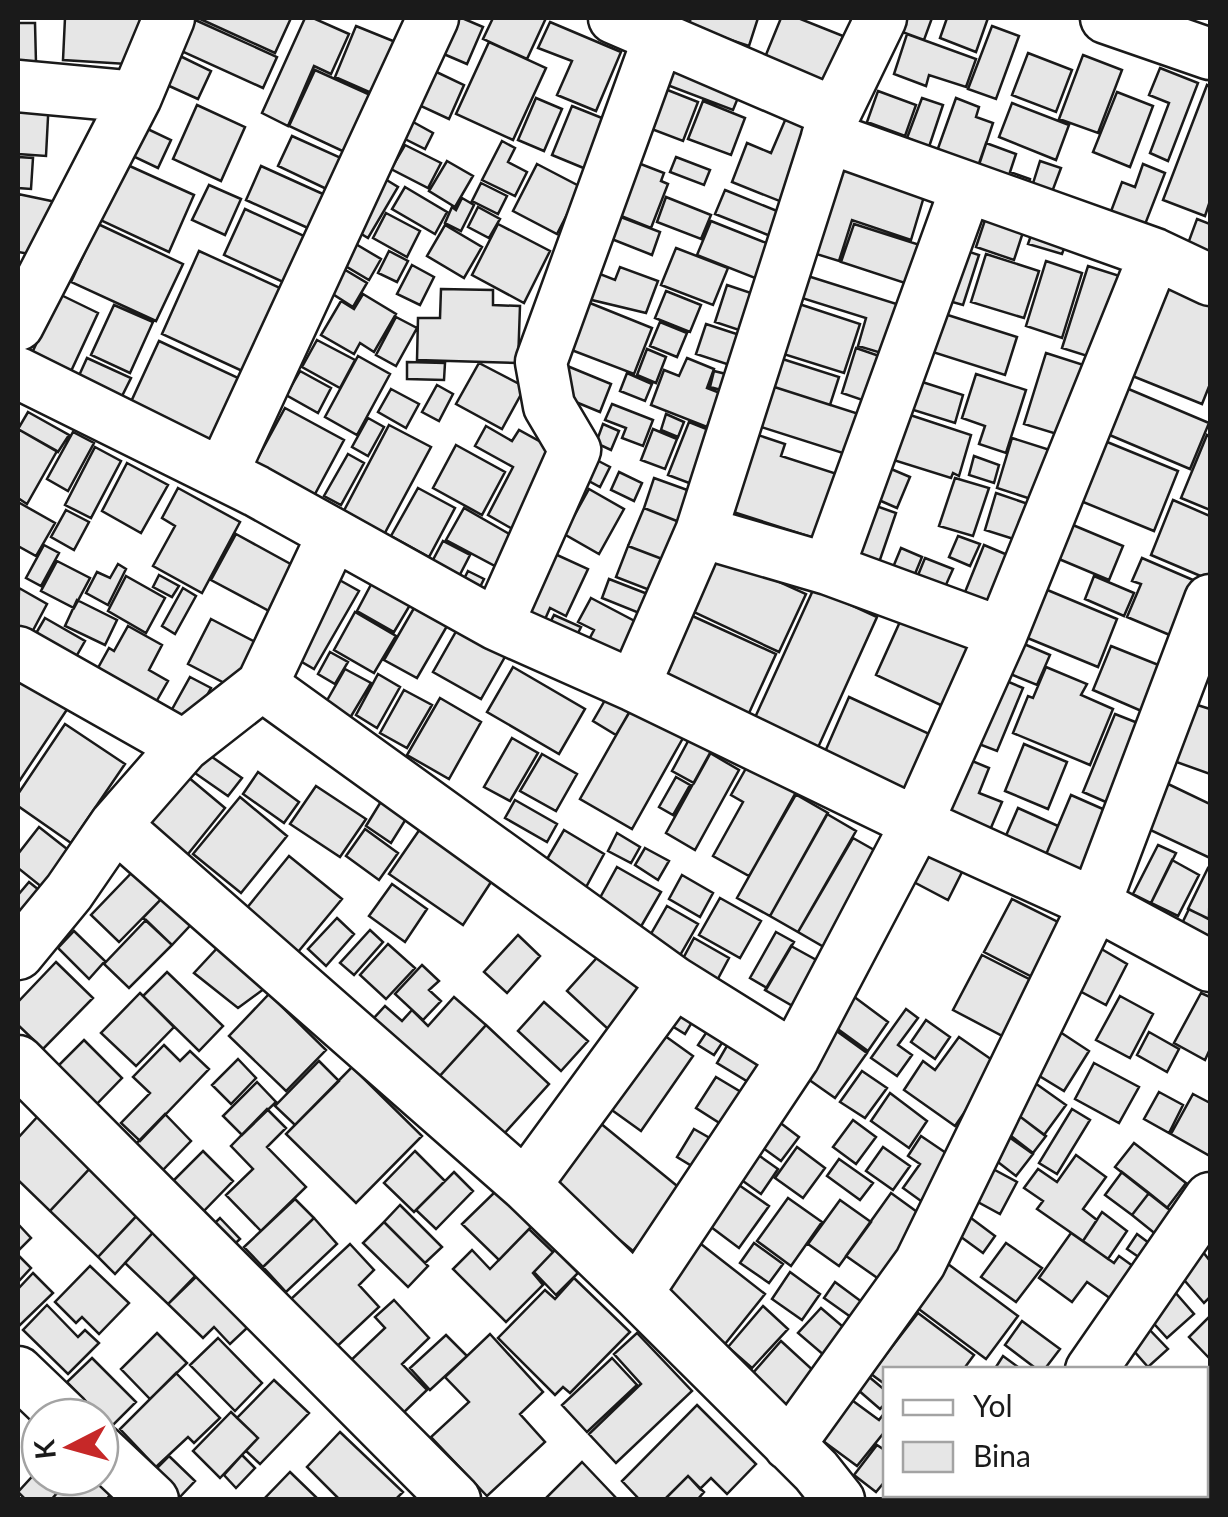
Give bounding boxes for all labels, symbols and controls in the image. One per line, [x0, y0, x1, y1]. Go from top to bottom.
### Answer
legend [883, 1367, 1208, 1497]
text: Yol [973, 1387, 1013, 1423]
north arrow [20, 1397, 120, 1497]
text: Bina [973, 1437, 1031, 1473]
text: K [26, 1438, 62, 1461]

